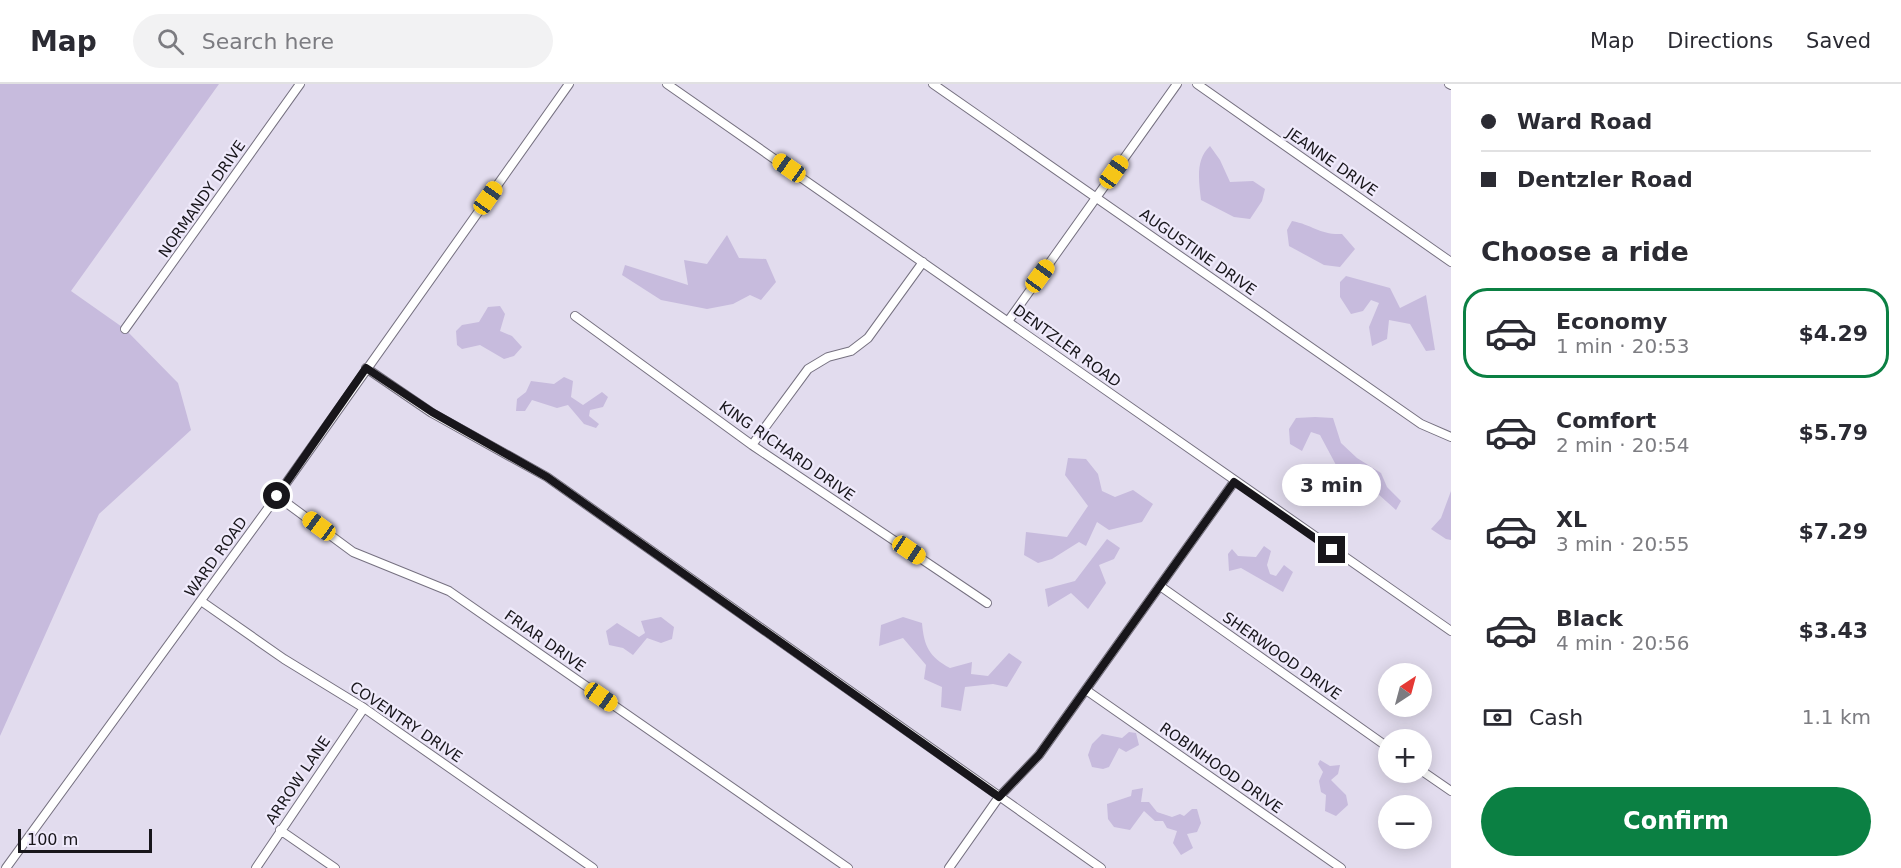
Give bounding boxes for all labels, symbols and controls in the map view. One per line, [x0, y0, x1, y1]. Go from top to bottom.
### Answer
search box [133, 14, 553, 68]
text: Map [30, 25, 97, 58]
icon: search [154, 25, 187, 58]
text: Search here [202, 29, 334, 54]
text: Map [1590, 29, 1634, 53]
text: Directions [1667, 29, 1773, 53]
text: Saved [1806, 29, 1871, 53]
text: Ward Road [1517, 109, 1652, 134]
street label: JEANNE DRIVE [1282, 123, 1381, 200]
street label: NORMANDY DRIVE [155, 137, 249, 261]
car [769, 150, 809, 186]
car [1096, 152, 1132, 192]
text: Dentzler Road [1517, 167, 1693, 192]
car [470, 178, 506, 218]
street label: AUGUSTINE DRIVE [1136, 205, 1260, 299]
text: Choose a ride [1481, 236, 1689, 267]
car [1022, 256, 1058, 296]
street label: DENTZLER ROAD [1010, 301, 1124, 391]
icon: car [1484, 306, 1538, 360]
text: Economy [1556, 309, 1667, 334]
text: $4.29 [1798, 321, 1868, 346]
text: 1 min · 20:53 [1556, 334, 1690, 358]
street label: KING RICHARD DRIVE [716, 397, 858, 505]
icon: car [1484, 405, 1538, 459]
text: Comfort [1556, 408, 1656, 433]
text: $5.79 [1798, 420, 1868, 445]
text: 2 min · 20:54 [1556, 433, 1690, 457]
callout: 3 min [1282, 463, 1382, 505]
text: 3 min [1300, 473, 1363, 497]
route start [263, 482, 290, 509]
icon: car [1484, 504, 1538, 558]
text: XL [1556, 507, 1587, 532]
car [299, 508, 339, 544]
street label: WARD ROAD [181, 513, 251, 601]
text: $7.29 [1798, 519, 1868, 544]
car [889, 532, 929, 568]
text: 3 min · 20:55 [1556, 532, 1690, 556]
route end [1318, 536, 1345, 563]
icon: car [1484, 603, 1538, 657]
street label: FRIAR DRIVE [501, 606, 589, 676]
text: Black [1556, 606, 1623, 631]
street label: SHERWOOD DRIVE [1219, 608, 1345, 704]
text: $3.43 [1798, 618, 1868, 643]
text: 4 min · 20:56 [1556, 631, 1690, 655]
north arrow [1378, 663, 1432, 717]
map controls [1378, 663, 1432, 849]
street label: COVENTRY DRIVE [346, 678, 466, 766]
car [581, 679, 621, 715]
icon: cash [1481, 701, 1514, 734]
text: Cash [1529, 705, 1583, 730]
text: 1.1 km [1802, 705, 1871, 729]
street label: ROBINHOOD DRIVE [1156, 719, 1286, 817]
button: + [1378, 729, 1432, 783]
street label: ARROW LANE [262, 733, 334, 827]
button: Confirm [1481, 787, 1871, 856]
button: − [1378, 795, 1432, 849]
scale bar [18, 826, 152, 854]
text: 100 m [27, 830, 78, 849]

